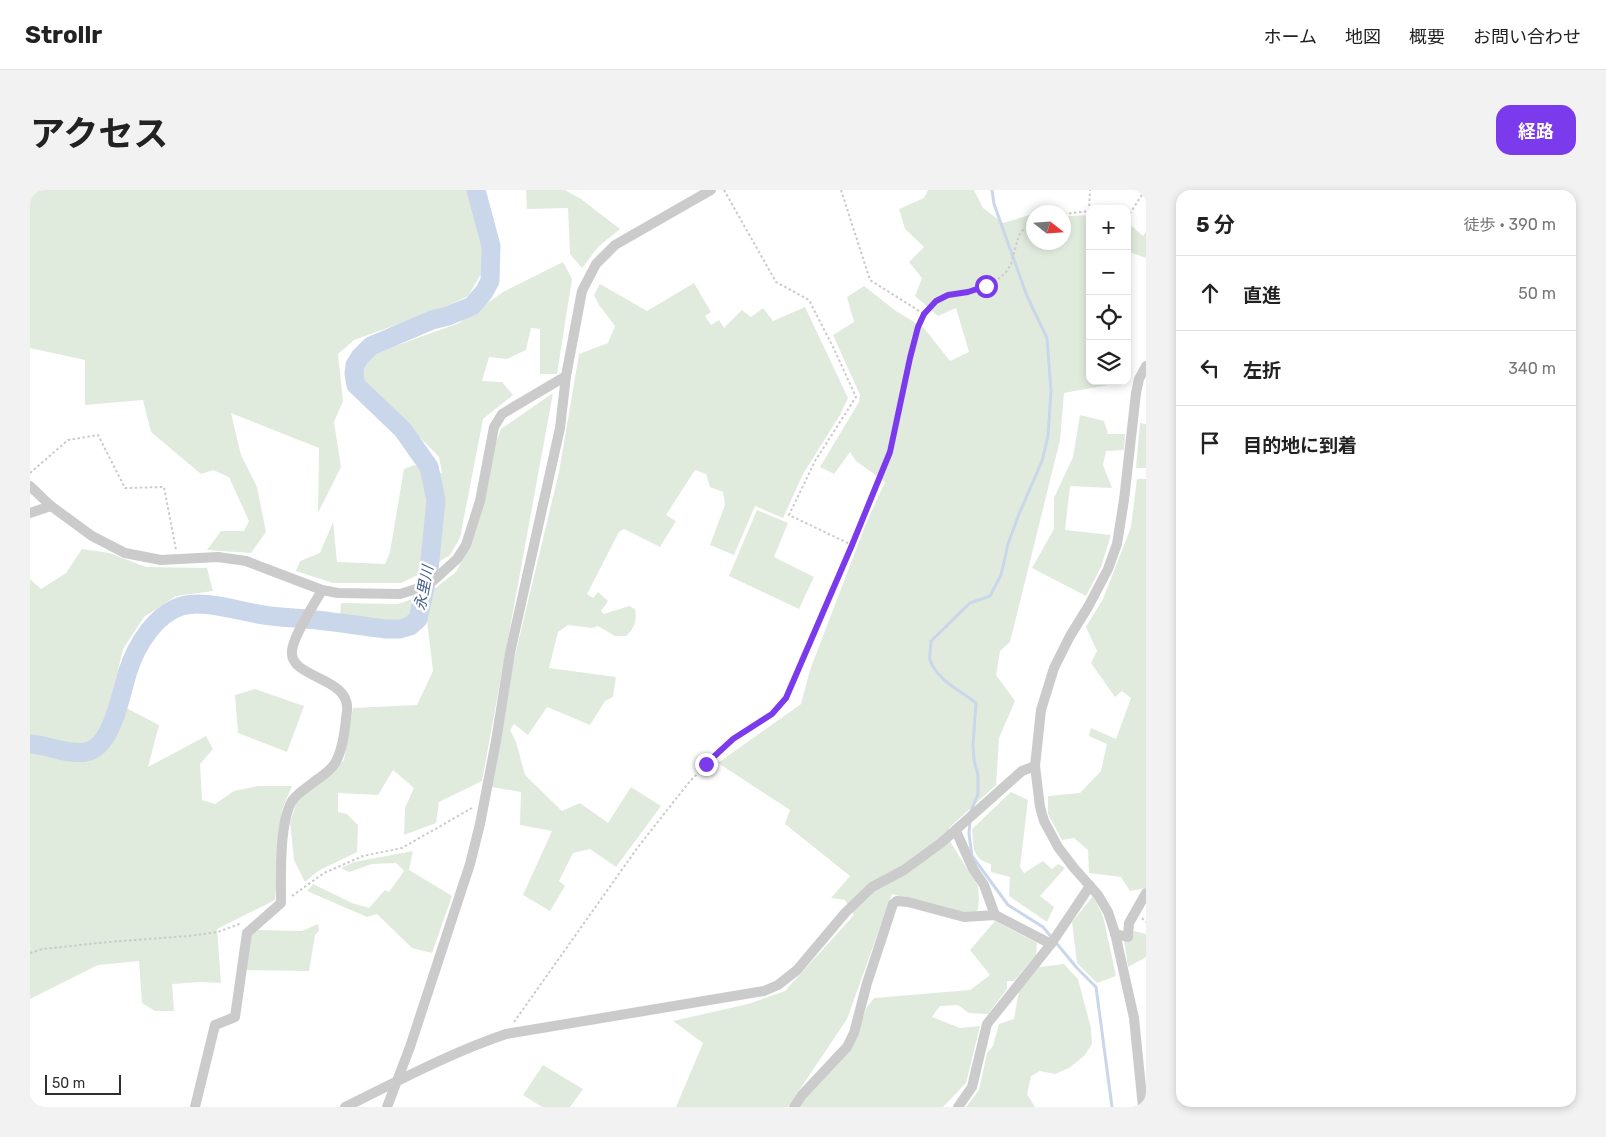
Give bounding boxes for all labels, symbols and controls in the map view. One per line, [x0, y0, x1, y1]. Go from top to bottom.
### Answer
text: Strollr [25, 21, 102, 49]
text: ホーム [1264, 26, 1317, 48]
text: 地図 [1345, 26, 1381, 48]
text: 概要 [1409, 26, 1445, 48]
text: お問い合わせ [1473, 26, 1581, 48]
button: 経路 [1496, 105, 1576, 155]
text: アクセス [30, 113, 168, 155]
north arrow [1026, 205, 1071, 250]
map controls [1086, 205, 1131, 385]
button: + [1086, 205, 1131, 250]
text: 5 分 [1196, 212, 1235, 237]
text: 徒歩 · 390 m [1463, 215, 1556, 234]
button: − [1086, 250, 1131, 295]
route start [975, 275, 998, 298]
icon: ahead [1196, 279, 1224, 307]
text: 直進 [1243, 284, 1281, 307]
text: 50 m [1518, 284, 1556, 303]
button: locate [1086, 295, 1131, 340]
button: layers [1086, 340, 1131, 385]
icon: left [1196, 354, 1224, 382]
text: 左折 [1243, 359, 1281, 382]
text: 340 m [1508, 359, 1556, 378]
icon: arrive [1196, 429, 1224, 457]
text: 目的地に到着 [1243, 434, 1357, 457]
water label: 永里川 [411, 562, 438, 612]
route end [695, 753, 718, 776]
scale bar [45, 1072, 121, 1095]
text: 50 m [52, 1075, 85, 1092]

